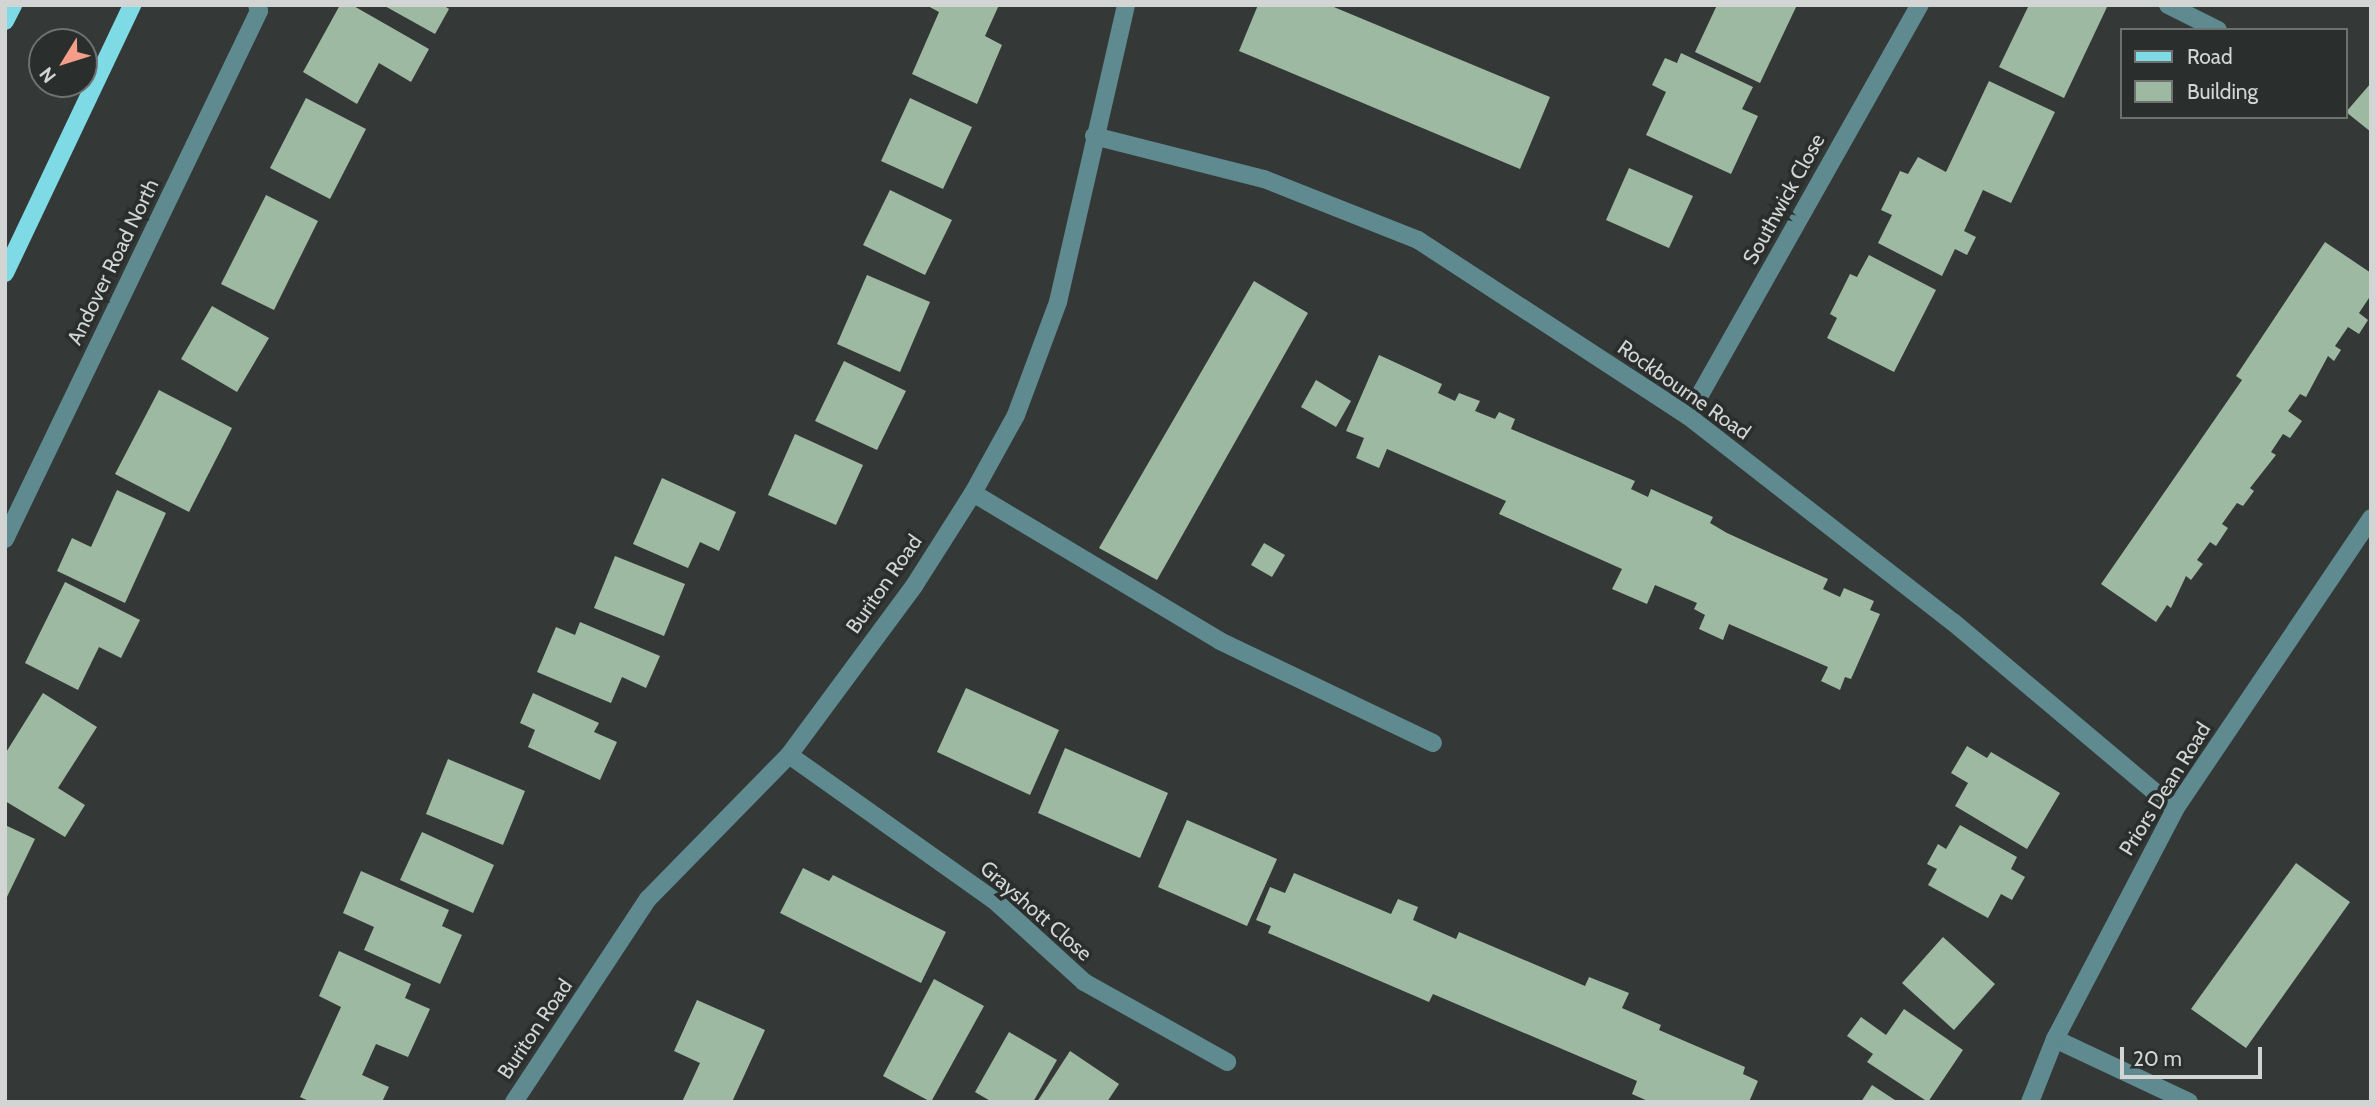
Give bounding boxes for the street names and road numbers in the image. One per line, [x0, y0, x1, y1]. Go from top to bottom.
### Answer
street label: Southwick Close [1738, 129, 1830, 269]
street label: Andover Road North [62, 175, 164, 349]
street label: Rockbourne Road [1613, 335, 1755, 445]
street label: Buriton Road [841, 530, 927, 638]
street label: Priors Dean Road [2114, 718, 2216, 860]
street label: Grayshott Close [975, 856, 1097, 966]
street label: Buriton Road [492, 974, 578, 1084]

